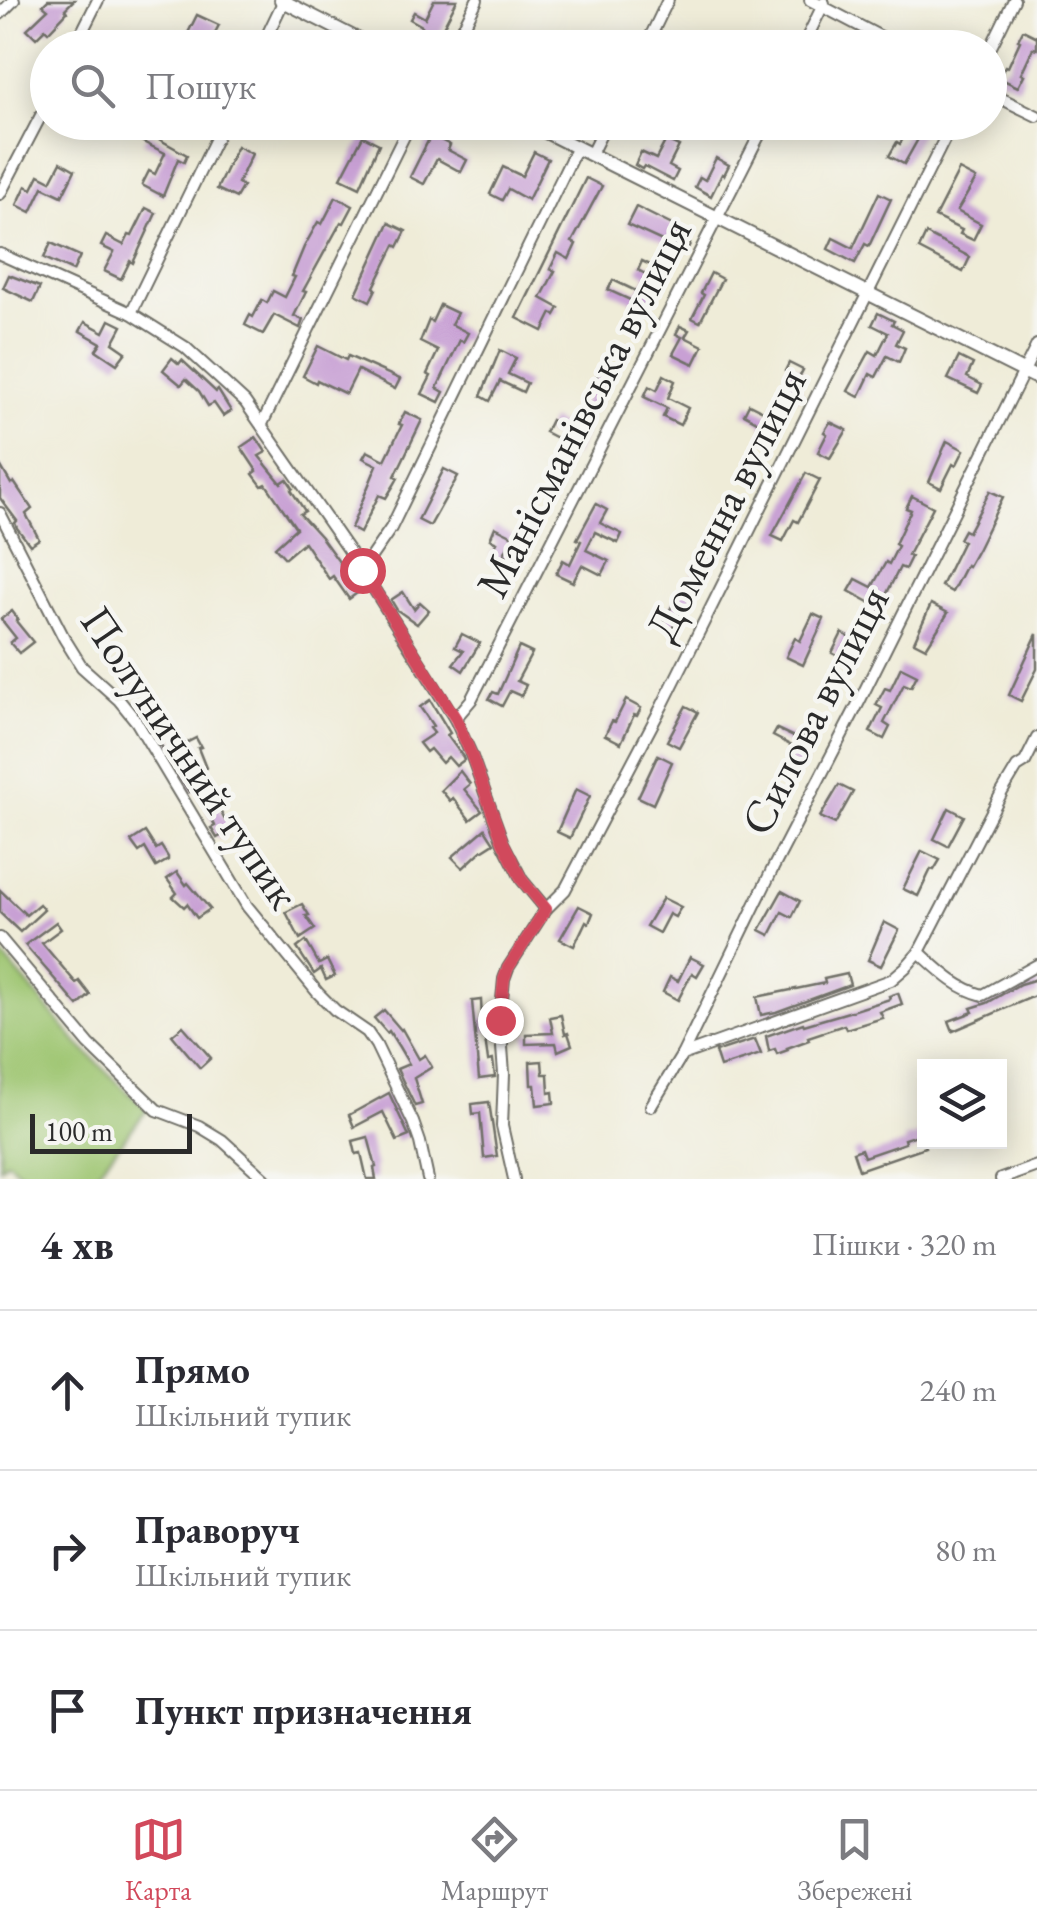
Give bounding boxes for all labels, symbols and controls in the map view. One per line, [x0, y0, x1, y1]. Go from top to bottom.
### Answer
search box [30, 30, 1007, 140]
icon: search [65, 58, 120, 113]
text: Пошук [145, 61, 256, 110]
street label: Манісманівська вулиця [462, 207, 704, 607]
street label: Доменна вулиця [631, 358, 819, 650]
route start [340, 548, 386, 594]
street label: Силова вулиця [727, 576, 901, 844]
street label: Полуничний тупик [68, 594, 314, 920]
route end [478, 998, 524, 1044]
map controls [917, 1059, 1007, 1149]
button: layers [917, 1059, 1007, 1149]
scale bar [30, 1109, 192, 1154]
text: 100 m [45, 1113, 113, 1149]
text: 4 хв [40, 1217, 114, 1272]
text: Пішки · 320 m [812, 1223, 997, 1265]
text: Прямо [135, 1345, 250, 1394]
icon: ahead [40, 1363, 95, 1418]
text: 240 m [920, 1369, 997, 1411]
text: Шкільний тупик [135, 1394, 351, 1436]
text: Праворуч [135, 1505, 300, 1554]
icon: right [40, 1523, 95, 1578]
text: 80 m [935, 1529, 997, 1571]
text: Шкільний тупик [135, 1554, 351, 1596]
icon: arrive [40, 1683, 95, 1738]
text: Пункт призначення [135, 1686, 472, 1735]
tab: Карта [125, 1812, 192, 1908]
tab: Маршрут [441, 1812, 548, 1908]
tab: Збережені [797, 1812, 912, 1908]

